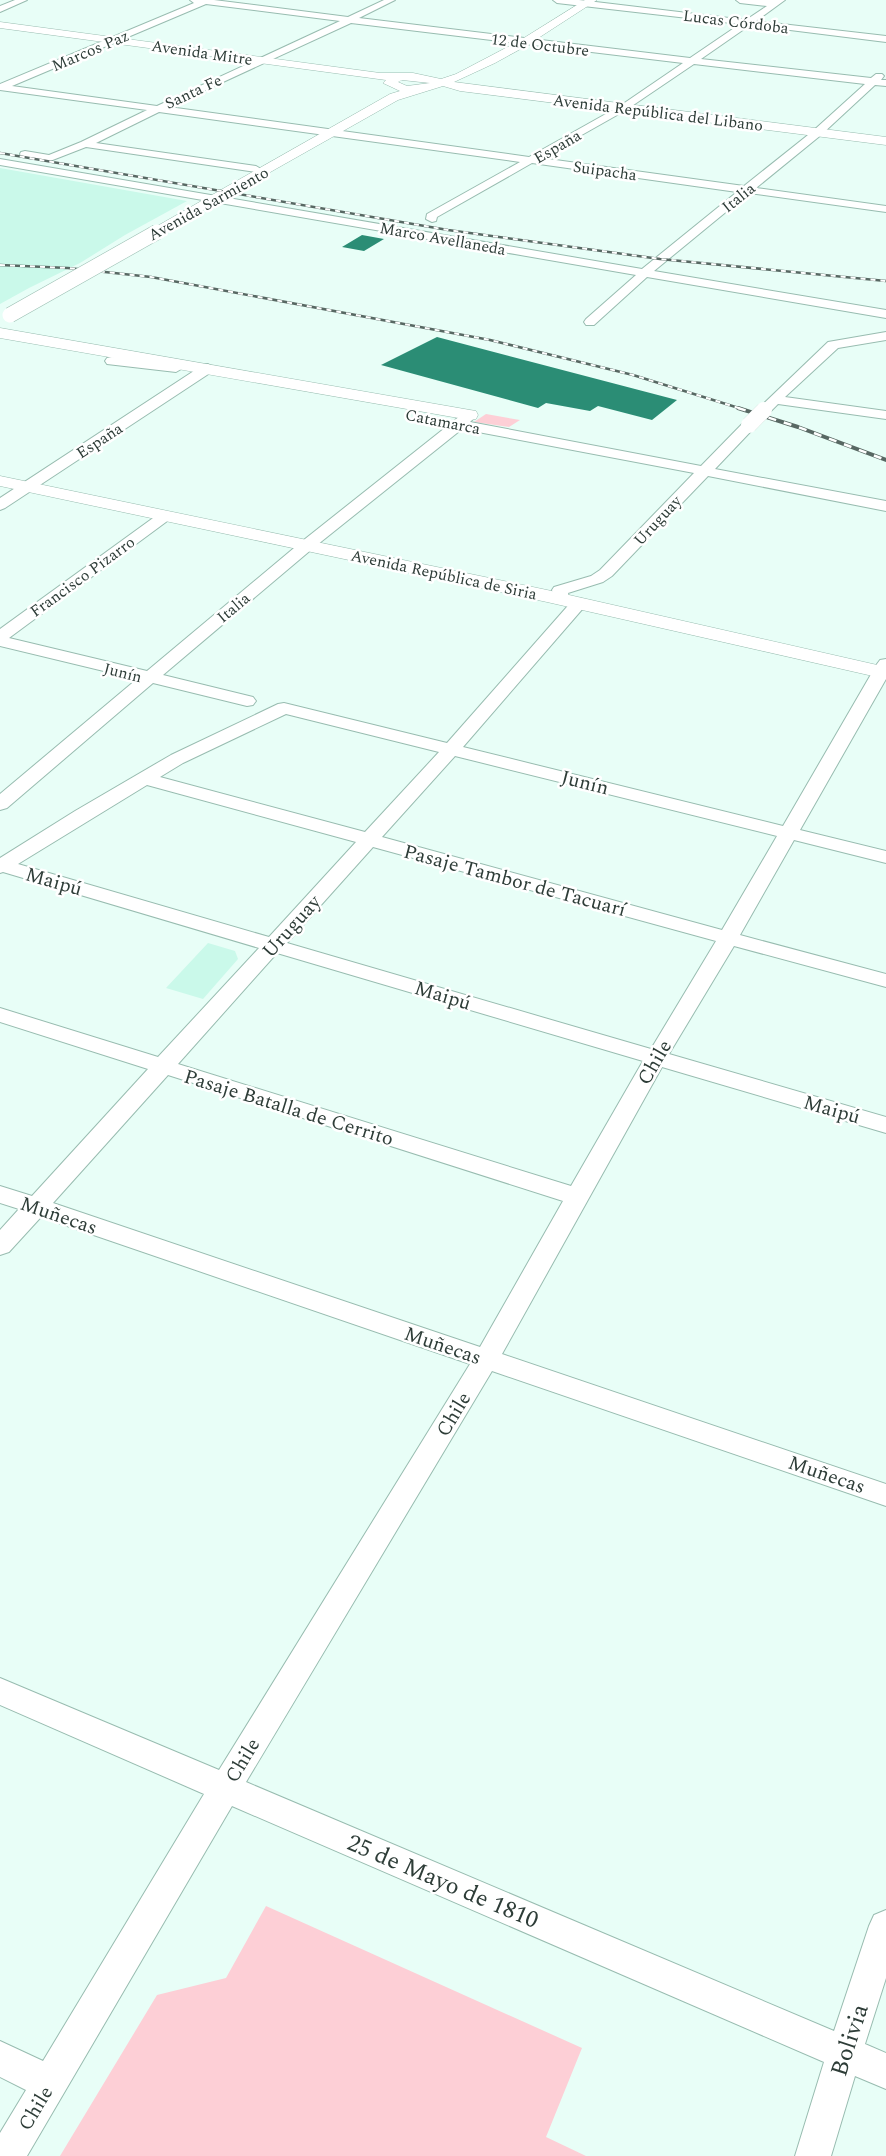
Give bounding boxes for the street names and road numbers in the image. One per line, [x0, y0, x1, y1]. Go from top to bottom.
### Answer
street label: Lucas Córdoba [682, 4, 790, 40]
street label: Marcos Paz [48, 24, 133, 78]
street label: 12 de Octubre [489, 27, 590, 63]
street label: Avenida Mitre [150, 34, 254, 72]
street label: Santa Fe [161, 68, 226, 116]
street label: Avenida República del Libano [551, 88, 764, 138]
street label: España [529, 124, 586, 170]
street label: Suipacha [571, 155, 638, 187]
street label: Avenida Sarmiento [144, 161, 273, 247]
street label: Italia [717, 177, 761, 219]
street label: Marco Avellaneda [378, 216, 508, 262]
street label: Catamarca [403, 403, 483, 441]
street label: España [71, 417, 128, 465]
street label: Uruguay [628, 489, 688, 551]
street label: Francisco Pizarro [25, 530, 140, 623]
street label: Avenida República de Siria [349, 544, 539, 606]
street label: Italia [212, 587, 256, 629]
street label: Junín [101, 657, 144, 689]
street label: Junín [558, 763, 612, 803]
street label: Pasaje Tambor de Tacuarí [400, 837, 630, 925]
street label: Maipú [22, 860, 86, 904]
street label: Uruguay [255, 887, 329, 965]
street label: Maipú [411, 973, 475, 1019]
street label: Chile [630, 1034, 680, 1091]
street label: Pasaje Batalla de Cerrito [180, 1062, 397, 1154]
street label: Maipú [800, 1088, 864, 1132]
street label: Muñecas [16, 1189, 101, 1243]
street label: Muñecas [400, 1319, 485, 1373]
street label: Chile [429, 1386, 479, 1443]
street label: Muñecas [784, 1448, 869, 1502]
street label: Chile [218, 1732, 268, 1789]
street label: 25 de Mayo de 1810 [341, 1825, 544, 1939]
street label: Bolivia [821, 1999, 879, 2081]
street label: Chile [11, 2080, 61, 2137]

